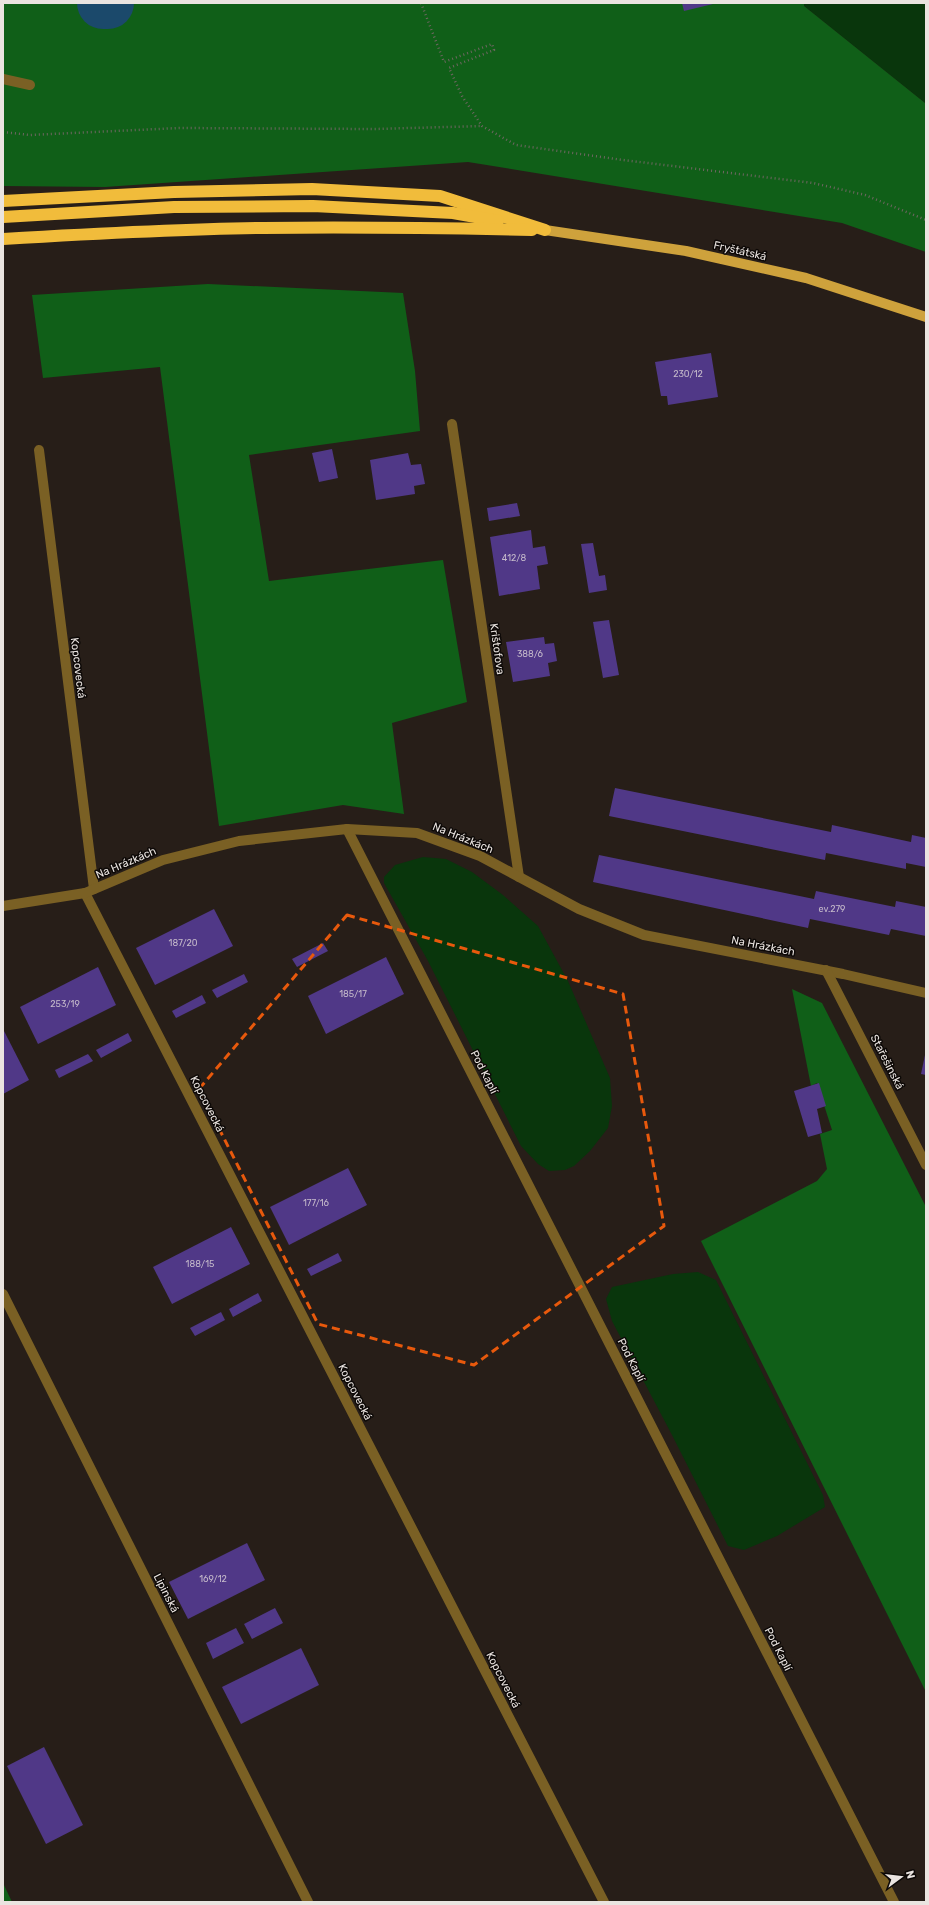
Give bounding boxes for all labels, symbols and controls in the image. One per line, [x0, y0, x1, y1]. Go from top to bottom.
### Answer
street label: Fryštátská [712, 239, 768, 263]
house number: 230/12 [673, 369, 703, 379]
house number: 412/8 [502, 553, 526, 563]
street label: Krištofova [487, 622, 507, 676]
street label: Kopcovecká [68, 637, 88, 699]
house number: 388/6 [517, 649, 544, 659]
street label: Na Hrázkách [431, 820, 495, 856]
street label: Na Hrázkách [94, 844, 158, 882]
house number: ev.279 [819, 904, 845, 914]
street label: Na Hrázkách [730, 933, 796, 959]
house number: 187/20 [169, 938, 198, 948]
house number: 185/17 [339, 989, 367, 999]
house number: 253/19 [50, 999, 80, 1009]
street label: Stařešinská [868, 1032, 906, 1092]
street label: Pod Kaplí [468, 1048, 501, 1097]
street label: Kopcovecká [187, 1074, 227, 1134]
house number: 177/16 [303, 1198, 330, 1208]
house number: 188/15 [186, 1259, 214, 1269]
street label: Pod Kaplí [615, 1336, 648, 1385]
street label: Kopcovecká [335, 1362, 375, 1422]
street label: Lipinská [151, 1571, 181, 1615]
house number: 169/12 [199, 1574, 227, 1584]
street label: Pod Kaplí [762, 1625, 795, 1674]
street label: Kopcovecká [483, 1650, 523, 1710]
north arrow [881, 1857, 921, 1897]
text: N [903, 1869, 918, 1880]

